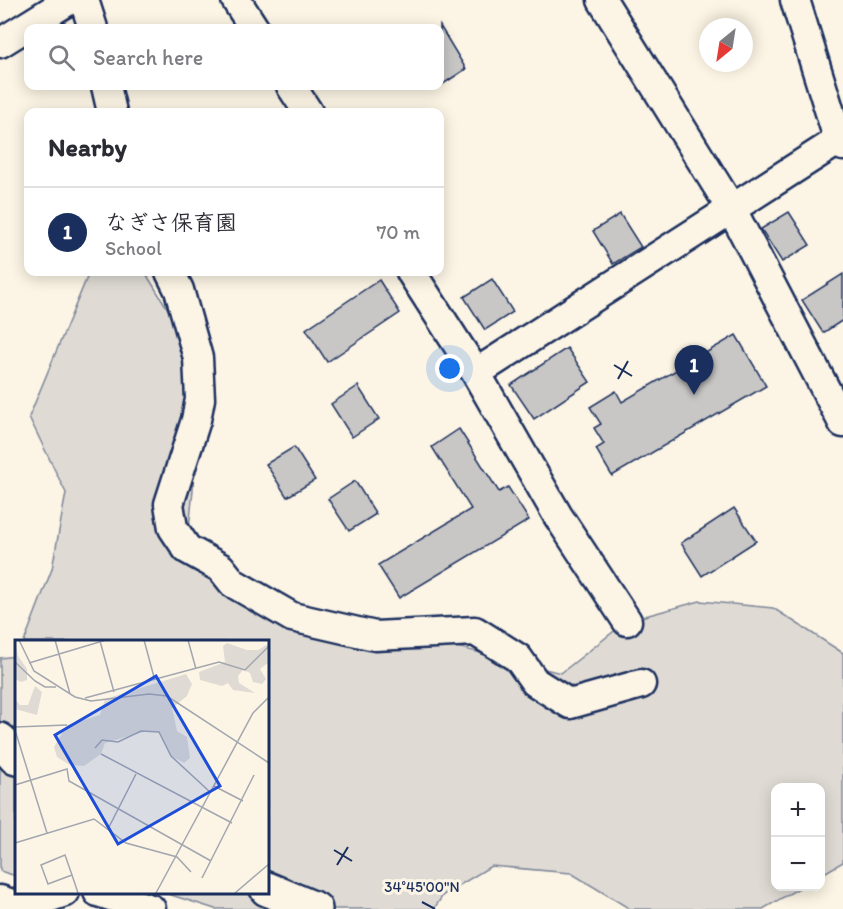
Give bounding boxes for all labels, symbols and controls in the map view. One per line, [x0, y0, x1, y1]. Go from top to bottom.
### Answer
north arrow [699, 18, 753, 72]
search box [24, 24, 444, 90]
icon: search [45, 41, 78, 74]
text: Search here [93, 44, 203, 71]
text: Nearby [48, 131, 127, 163]
text: なぎさ保育園 [105, 209, 237, 236]
text: 1 [63, 220, 72, 244]
text: 70 m [376, 220, 420, 244]
text: School [105, 236, 162, 260]
pin: 1 [674, 346, 714, 395]
your location [435, 354, 464, 383]
inset map [15, 640, 268, 894]
map controls [771, 783, 825, 891]
button: + [771, 783, 825, 837]
button: − [771, 837, 825, 891]
text: 34°45'00"N [384, 878, 460, 896]

